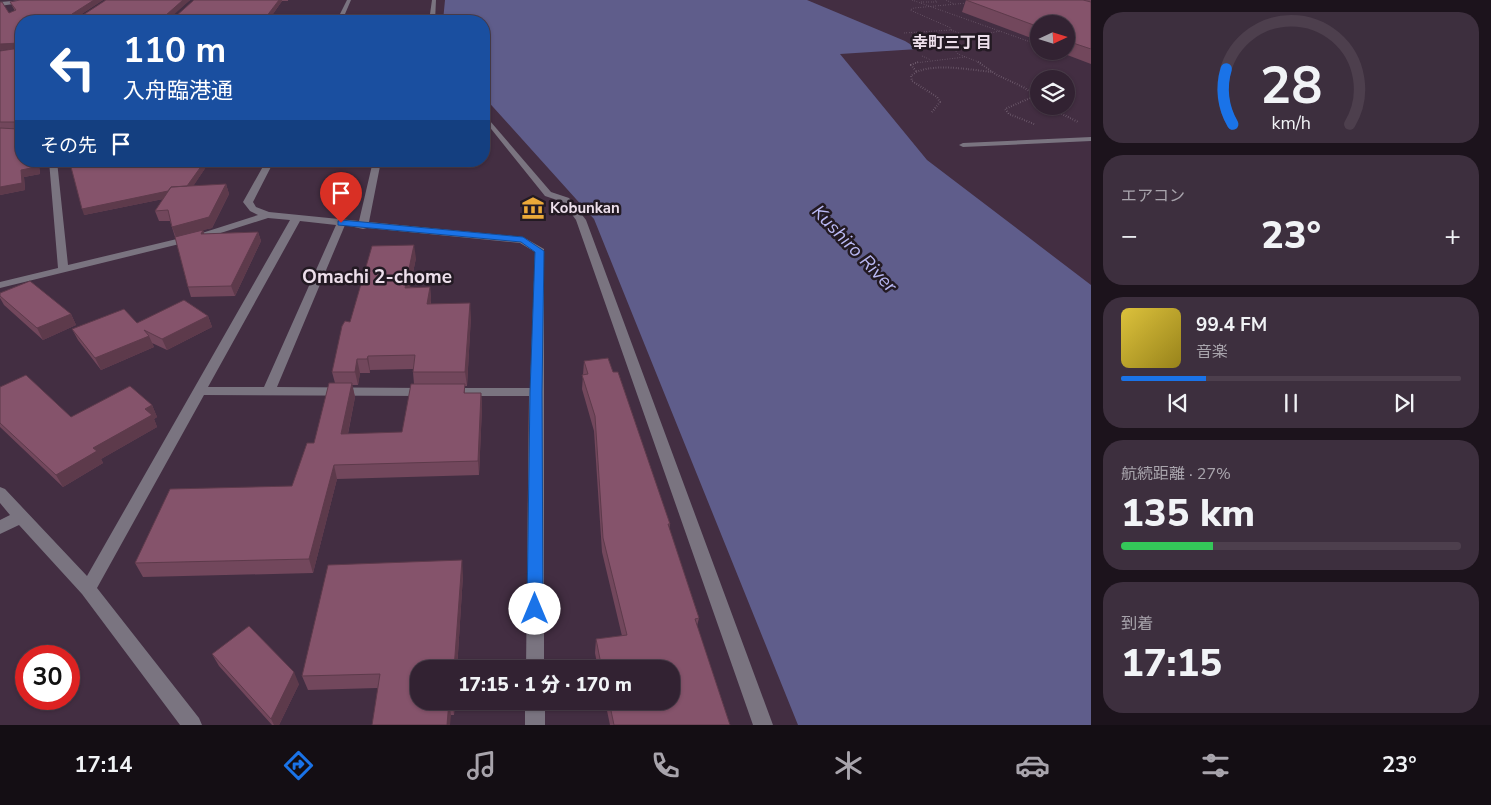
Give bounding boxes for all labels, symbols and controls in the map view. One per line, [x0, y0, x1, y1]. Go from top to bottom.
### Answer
north arrow [1030, 15, 1075, 60]
map controls [1030, 15, 1075, 115]
text: 110 m [123, 27, 226, 74]
district label: 幸町三丁目 [912, 32, 992, 54]
icon: left [40, 35, 105, 100]
text: 28 [1260, 50, 1322, 121]
button: layers [1030, 70, 1075, 115]
text: 入舟臨港通 [123, 76, 233, 106]
text: km/h [1271, 111, 1311, 135]
icon: arrive [107, 130, 135, 158]
text: その先 [40, 133, 97, 159]
pin [320, 172, 362, 223]
icon: arrive [327, 179, 355, 207]
text: エアコン [1121, 185, 1185, 207]
museum icon: Kobunkan [520, 195, 546, 221]
place label: Kobunkan [550, 198, 620, 218]
water label: Kushiro River [806, 199, 904, 299]
text: 23° [1261, 210, 1321, 261]
text: − [1121, 217, 1138, 255]
text: + [1444, 217, 1461, 255]
district label: Omachi 2-chome [302, 264, 452, 290]
text: 99.4 FM [1196, 312, 1267, 338]
text: 音楽 [1196, 341, 1228, 363]
icon: previous [1164, 389, 1192, 417]
icon: pause [1277, 389, 1305, 417]
icon: next [1390, 389, 1418, 417]
text: 航続距離 · 27% [1121, 463, 1231, 485]
text: 135 km [1121, 488, 1255, 539]
position arrow [508, 582, 560, 634]
text: 到着 [1121, 613, 1153, 635]
text: 17:15 [1121, 638, 1222, 689]
speed limit sign: 30 [15, 645, 80, 710]
text: 17:15 · 1 分 · 170 m [458, 672, 632, 698]
icon: directions [281, 748, 316, 783]
icon: music [464, 748, 499, 783]
icon: phone [648, 748, 683, 783]
icon: climate [831, 748, 866, 783]
icon: car [1015, 748, 1050, 783]
icon: filters [1198, 748, 1233, 783]
text: 17:14 [74, 750, 133, 780]
text: 23° [1382, 750, 1417, 780]

